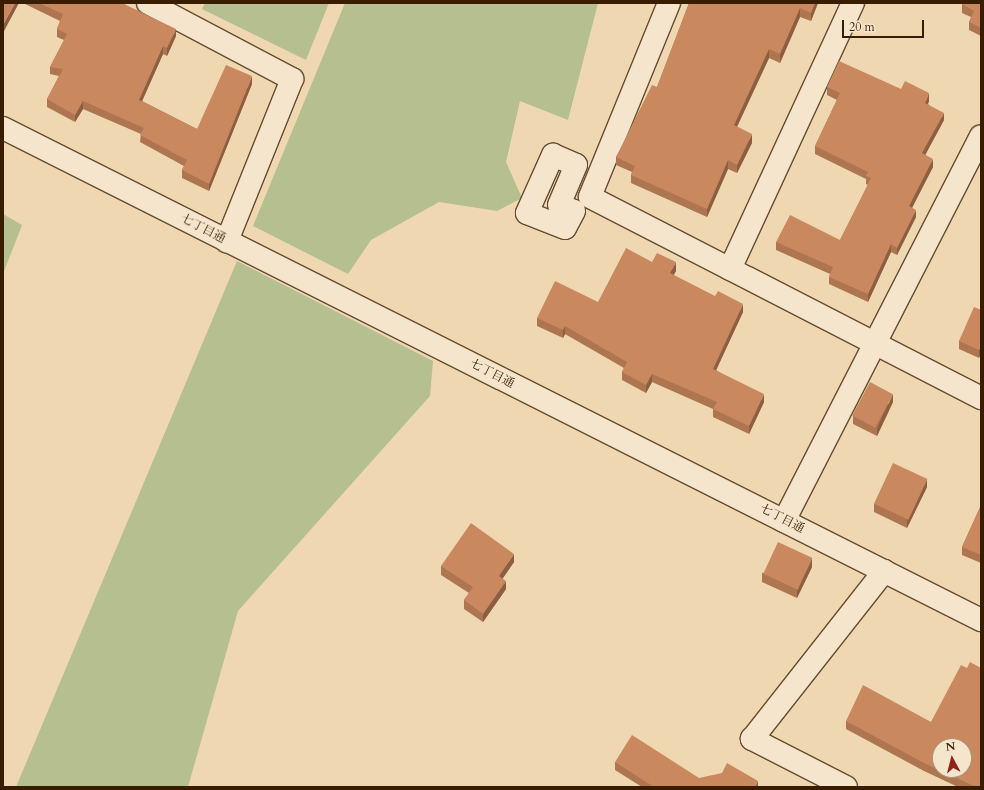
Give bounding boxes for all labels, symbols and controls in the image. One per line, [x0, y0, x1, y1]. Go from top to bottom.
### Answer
scale bar [844, 12, 926, 38]
text: 20 m [849, 19, 875, 35]
street label: 七丁目通 [178, 212, 228, 246]
street label: 七丁目通 [467, 357, 517, 391]
street label: 七丁目通 [757, 502, 807, 536]
north arrow [932, 738, 972, 778]
text: N [945, 739, 956, 755]

